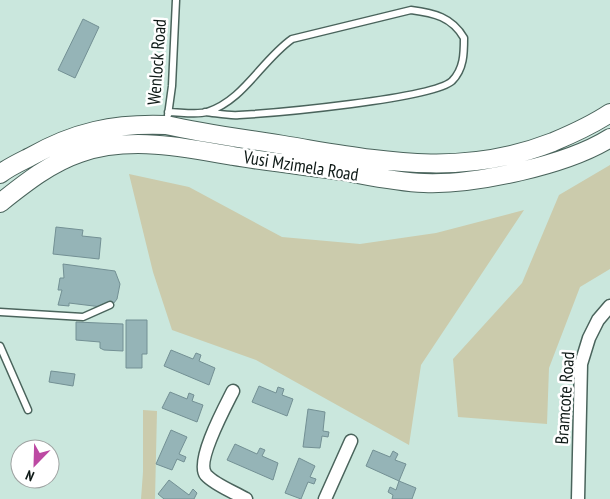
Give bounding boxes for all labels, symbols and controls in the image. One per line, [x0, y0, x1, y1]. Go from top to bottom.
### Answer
street label: Wenlock Road [142, 18, 171, 106]
street label: Vusi Mzimela Road [241, 145, 360, 186]
street label: Bramcote Road [550, 351, 579, 445]
north arrow [10, 439, 60, 489]
text: N [23, 466, 37, 486]

